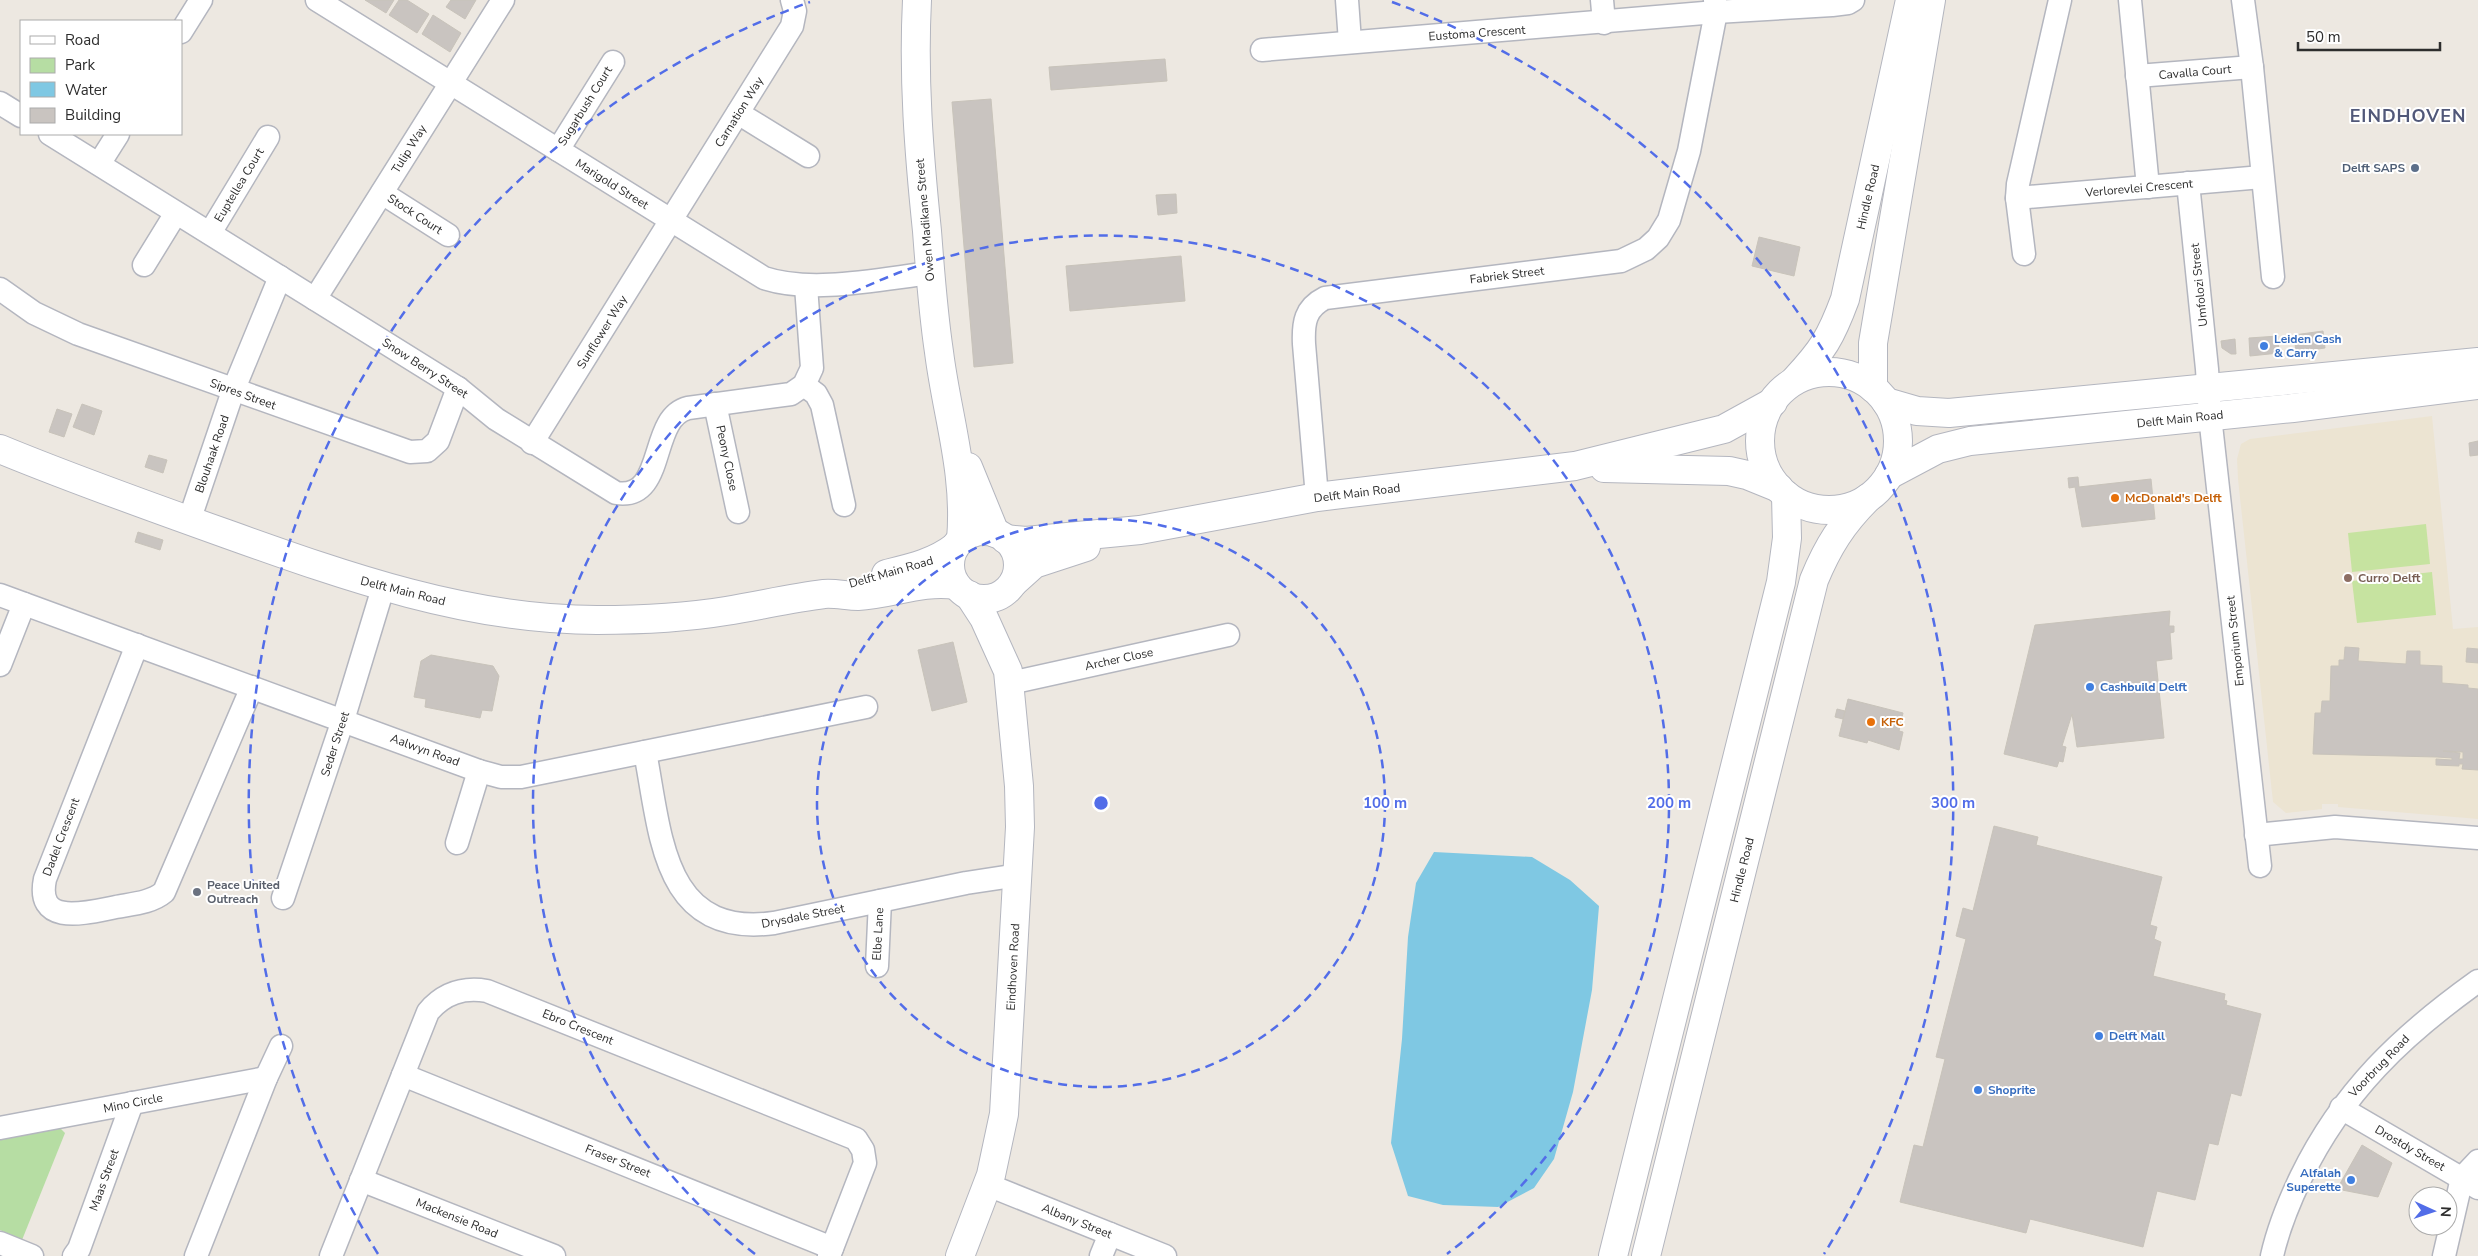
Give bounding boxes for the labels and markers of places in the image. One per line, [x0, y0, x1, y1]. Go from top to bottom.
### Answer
place label: Delft SAPS [2342, 160, 2405, 176]
marker: Delft SAPS [2409, 162, 2421, 174]
place label: Leiden Cash & Carry [2274, 331, 2342, 361]
marker: Leiden Cash & Carry [2258, 340, 2270, 352]
place label: McDonald's Delft [2125, 490, 2222, 506]
marker: McDonald's Delft [2109, 492, 2121, 504]
place label: Curro Delft [2358, 570, 2421, 586]
marker: Curro Delft [2342, 572, 2354, 584]
place label: Cashbuild Delft [2100, 679, 2187, 695]
marker: Cashbuild Delft [2084, 681, 2096, 693]
place label: KFC [1881, 714, 1904, 730]
marker: KFC [1865, 716, 1877, 728]
centre of rings [1092, 794, 1110, 812]
place label: Peace United Outreach [207, 877, 280, 907]
marker: Peace United Outreach [191, 886, 203, 898]
place label: Delft Mall [2109, 1028, 2165, 1044]
marker: Delft Mall [2093, 1030, 2105, 1042]
place label: Shoprite [1988, 1082, 2036, 1098]
marker: Shoprite [1972, 1084, 1984, 1096]
place label: Alfalah Superette [2286, 1165, 2341, 1195]
marker: Alfalah Superette [2345, 1174, 2357, 1186]

